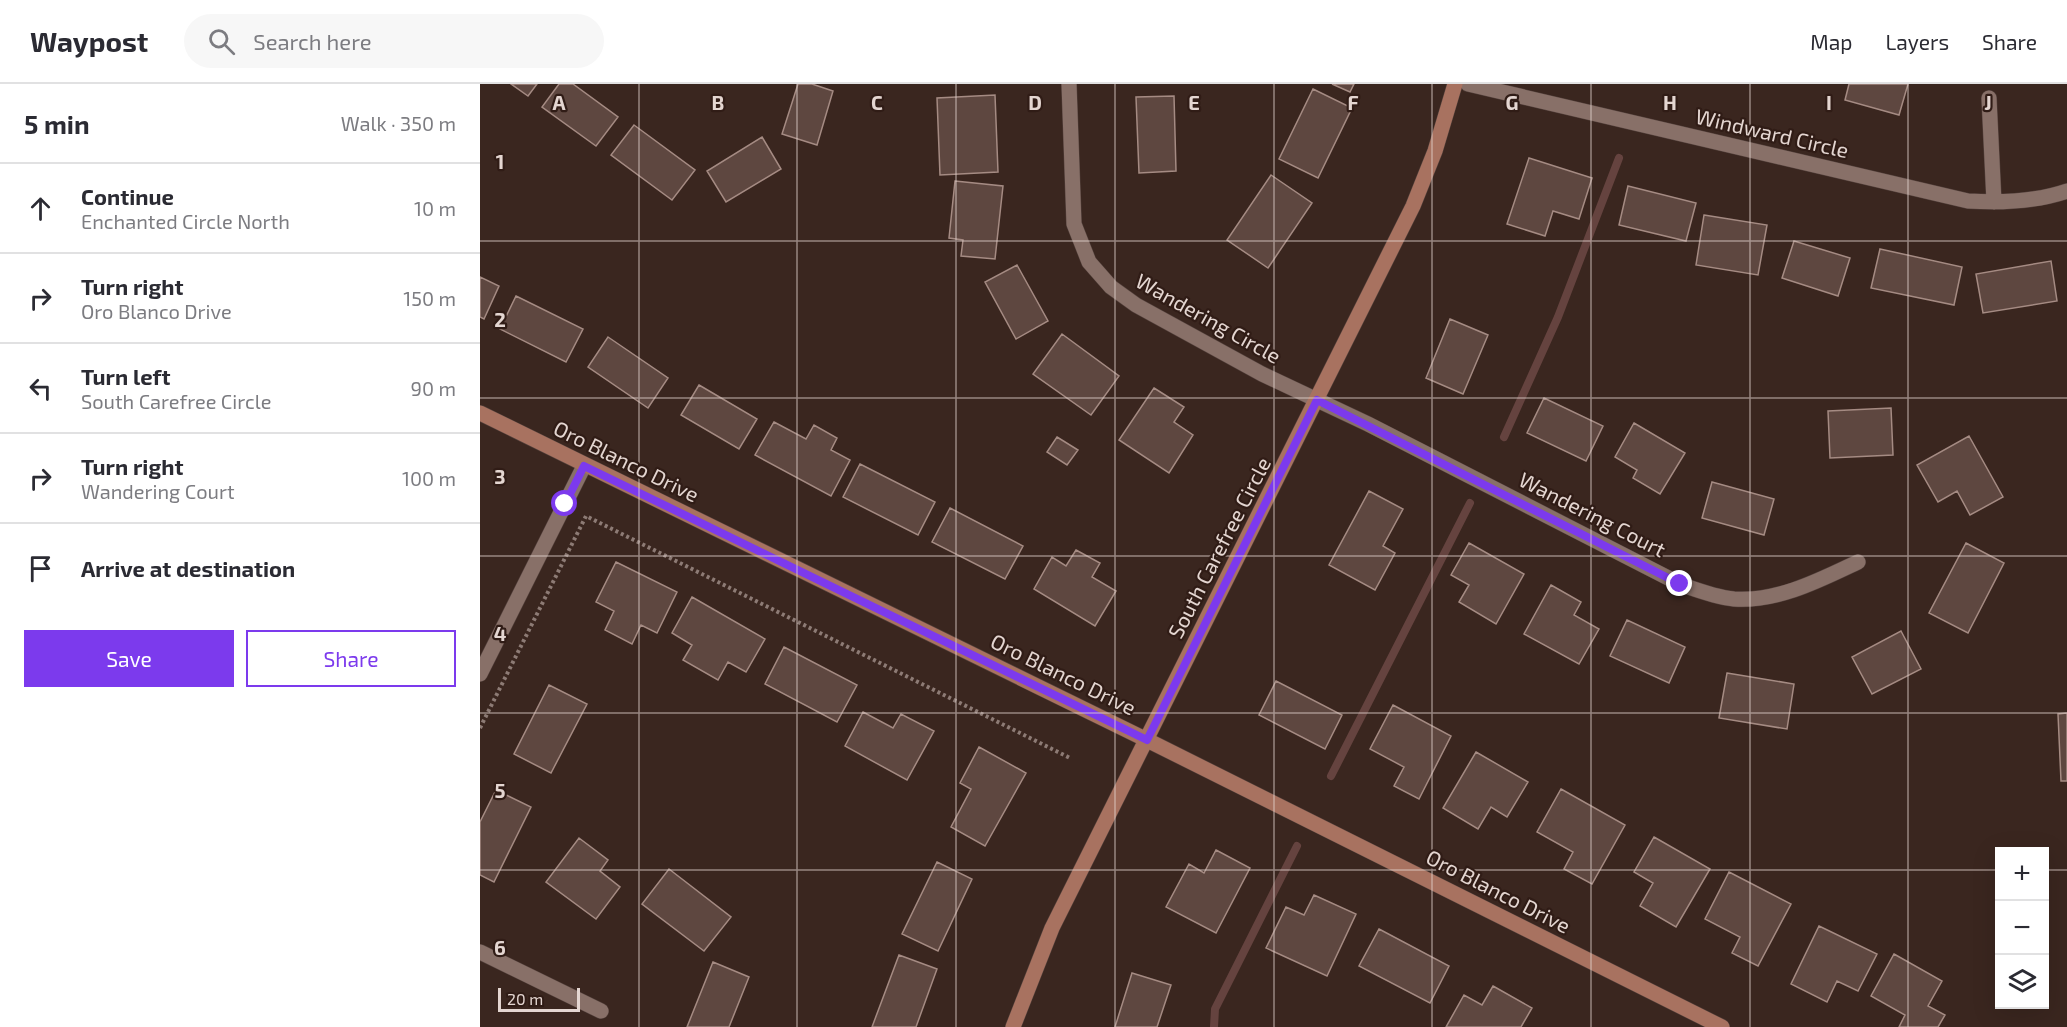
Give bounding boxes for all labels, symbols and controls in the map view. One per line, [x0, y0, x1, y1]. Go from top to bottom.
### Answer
search box [184, 14, 604, 68]
text: Waypost [30, 24, 148, 58]
icon: search [205, 25, 238, 58]
text: Search here [253, 28, 372, 54]
text: Map [1810, 29, 1852, 54]
text: Layers [1885, 29, 1949, 54]
text: Share [1982, 29, 2037, 54]
text: A [552, 90, 566, 114]
text: B [712, 90, 724, 114]
text: C [871, 90, 883, 114]
text: D [1028, 90, 1042, 114]
text: E [1188, 90, 1200, 114]
text: F [1347, 90, 1359, 114]
text: G [1506, 90, 1518, 114]
text: H [1663, 90, 1677, 114]
text: I [1826, 90, 1832, 114]
text: J [1984, 90, 1992, 114]
street label: Windward Circle [1693, 103, 1851, 162]
text: 5 min [24, 108, 90, 139]
text: Walk · 350 m [341, 111, 456, 135]
text: 1 [496, 149, 504, 173]
text: Continue [81, 183, 174, 209]
icon: ahead [24, 192, 57, 225]
text: 10 m [414, 196, 456, 220]
text: Enchanted Circle North [81, 209, 290, 233]
street label: Wandering Circle [1132, 267, 1286, 368]
text: Turn right [81, 273, 183, 299]
icon: right [24, 282, 57, 315]
text: 150 m [403, 286, 456, 310]
text: Oro Blanco Drive [81, 299, 232, 323]
text: 2 [494, 307, 506, 331]
text: Turn left [81, 363, 170, 389]
icon: left [24, 372, 57, 405]
text: 90 m [411, 376, 456, 400]
text: South Carefree Circle [81, 389, 271, 413]
street label: Oro Blanco Drive [550, 415, 703, 507]
text: Turn right [81, 453, 183, 479]
street label: South Carefree Circle [1162, 453, 1275, 642]
icon: right [24, 462, 57, 495]
text: 3 [494, 464, 506, 488]
text: 100 m [402, 466, 456, 490]
street label: Wandering Court [1515, 466, 1670, 561]
text: Wandering Court [81, 479, 235, 503]
route start [551, 490, 577, 516]
icon: arrive [24, 552, 57, 585]
text: Arrive at destination [81, 555, 295, 581]
route end [1666, 570, 1692, 596]
text: 4 [494, 621, 507, 645]
street label: Oro Blanco Drive [987, 628, 1140, 720]
button: Save [24, 630, 234, 687]
button: Share [246, 630, 456, 687]
text: 5 [494, 778, 506, 802]
street label: Oro Blanco Drive [1422, 844, 1575, 938]
map controls [1995, 847, 2049, 1009]
button: + [1995, 847, 2049, 901]
button: − [1995, 901, 2049, 955]
text: 6 [494, 935, 506, 959]
button: layers [1995, 955, 2049, 1009]
scale bar [498, 985, 580, 1012]
text: 20 m [507, 989, 543, 1008]

